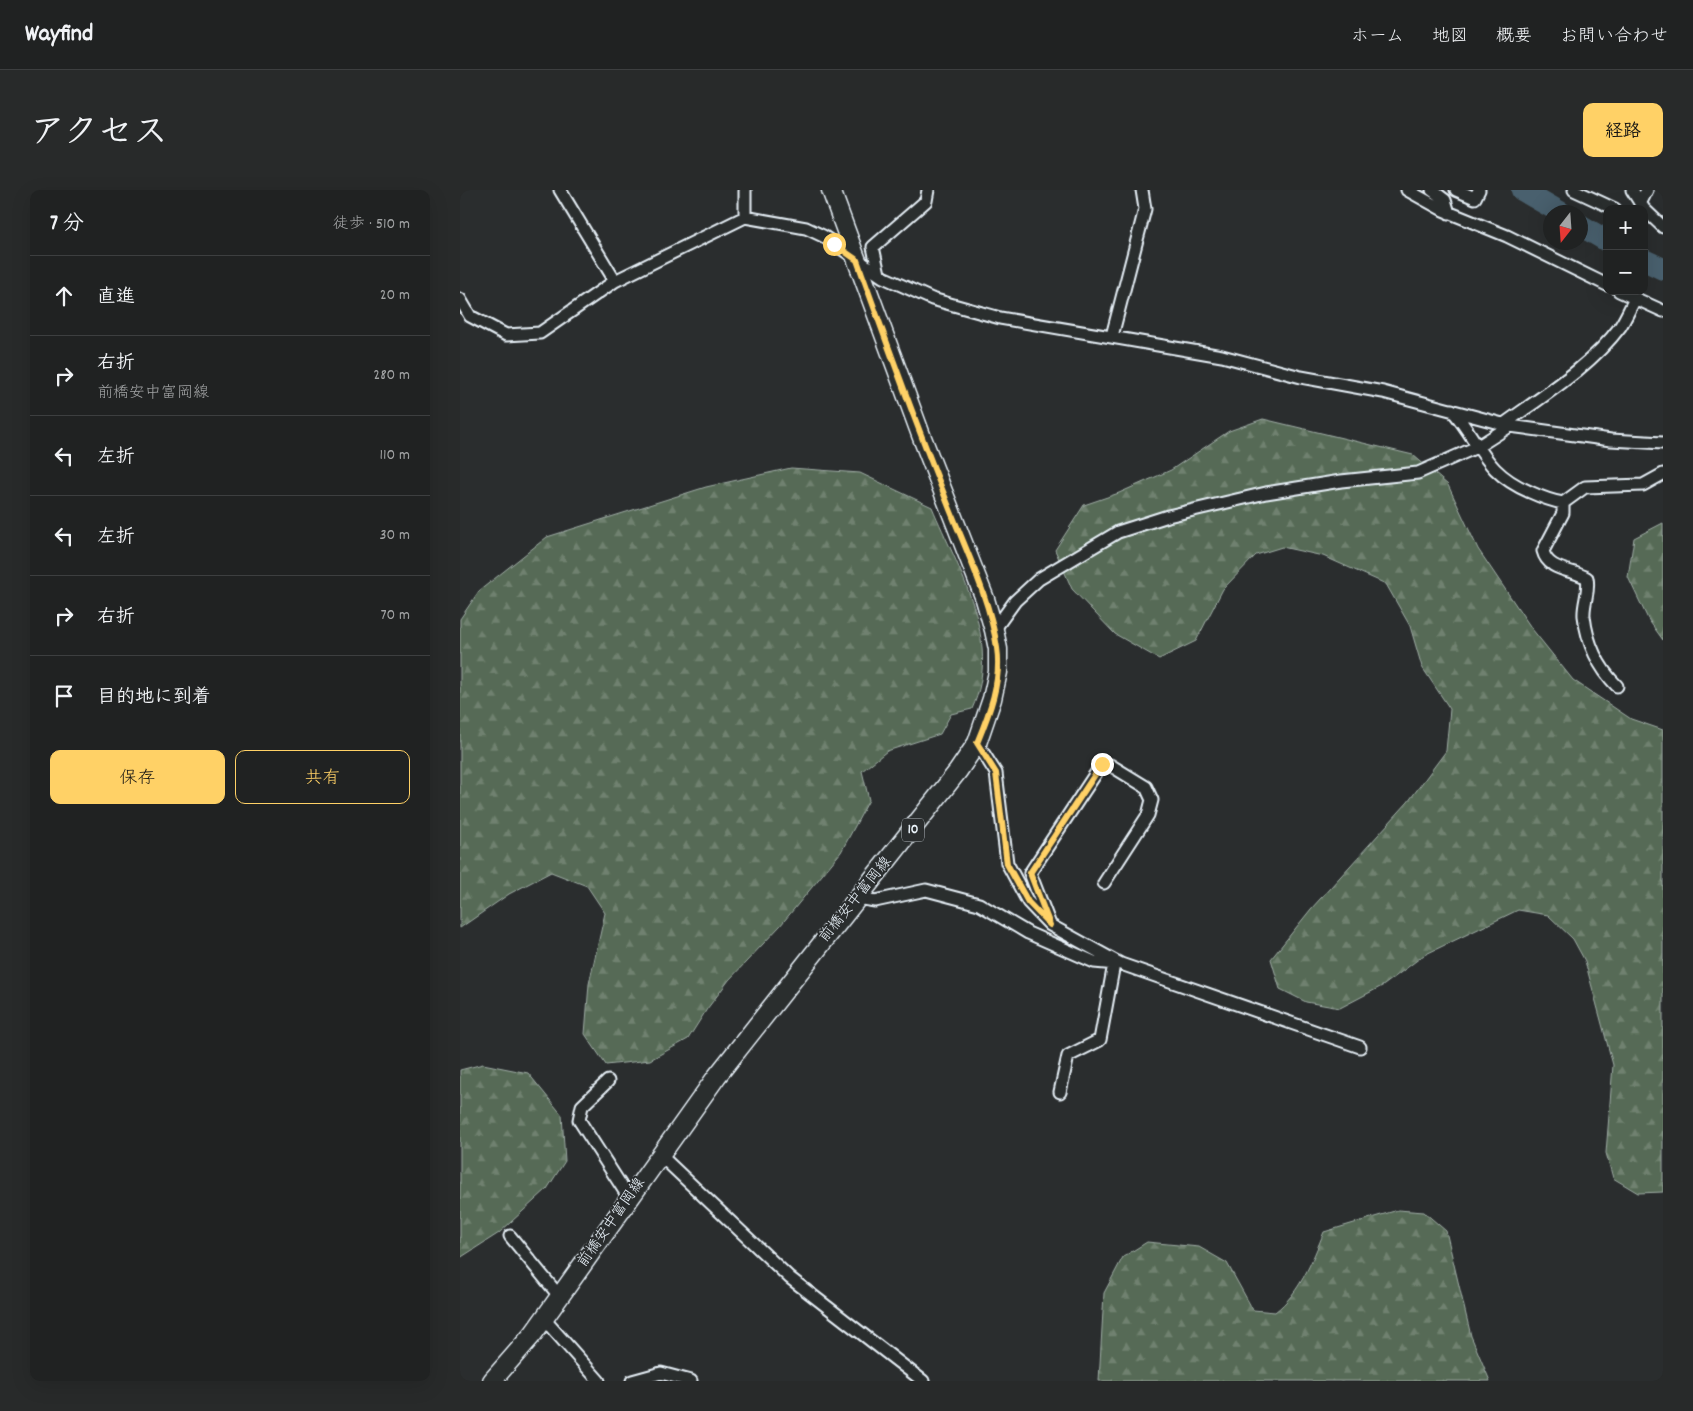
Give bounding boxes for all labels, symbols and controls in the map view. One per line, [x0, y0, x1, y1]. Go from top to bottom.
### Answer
text: Wayfind [25, 18, 93, 52]
text: ホーム [1351, 25, 1404, 50]
text: 地図 [1432, 25, 1468, 50]
text: 概要 [1496, 25, 1532, 50]
text: お問い合わせ [1560, 25, 1668, 50]
button: 経路 [1583, 103, 1663, 157]
text: アクセス [30, 110, 168, 160]
north arrow [1543, 205, 1588, 250]
map controls [1603, 205, 1648, 295]
button: + [1603, 205, 1648, 250]
text: 7 分 [50, 210, 84, 240]
text: 徒歩 · 510 m [333, 213, 410, 236]
route start [823, 233, 846, 256]
button: − [1603, 250, 1648, 295]
icon: ahead [50, 282, 78, 310]
text: 20 m [380, 284, 410, 307]
text: 直進 [97, 285, 135, 312]
text: 右折 [97, 351, 135, 378]
icon: right [50, 362, 78, 390]
text: 280 m [373, 364, 410, 387]
text: 前橋安中富岡線 [97, 382, 209, 405]
icon: left [50, 442, 78, 470]
text: 110 m [380, 444, 410, 467]
text: 左折 [97, 445, 135, 472]
icon: left [50, 522, 78, 550]
text: 30 m [380, 524, 410, 547]
text: 左折 [97, 525, 135, 552]
icon: right [50, 602, 78, 630]
text: 70 m [380, 604, 410, 627]
text: 右折 [97, 605, 135, 632]
icon: arrive [50, 682, 78, 710]
text: 目的地に到着 [97, 685, 211, 712]
button: 保存 [50, 750, 225, 804]
button: 共有 [235, 750, 410, 804]
route end [1091, 753, 1114, 776]
road number: 10 [902, 818, 924, 842]
street label: 前橋安中富岡線 [814, 852, 898, 948]
street label: 前橋安中富岡線 [573, 1174, 651, 1272]

